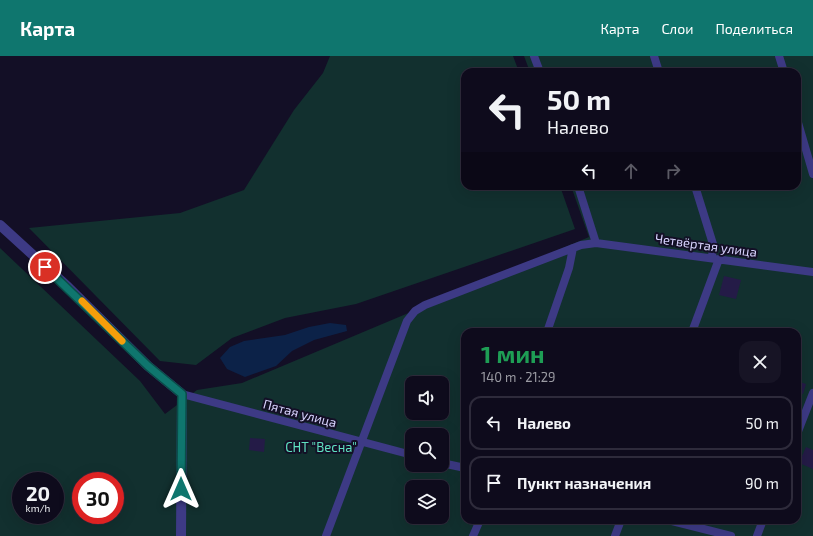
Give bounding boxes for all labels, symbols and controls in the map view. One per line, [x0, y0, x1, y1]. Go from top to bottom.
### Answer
text: Карта [20, 17, 75, 40]
text: Карта [600, 20, 639, 37]
text: Слои [661, 20, 693, 37]
text: Поделиться [715, 20, 793, 37]
text: 50 m [547, 82, 611, 116]
icon: left [481, 84, 533, 136]
text: Налево [547, 116, 609, 138]
icon: left [578, 160, 600, 182]
icon: ahead [620, 160, 642, 182]
icon: right [662, 160, 684, 182]
street label: Четвёртая улица [654, 230, 758, 260]
pin [28, 250, 62, 284]
icon: arrive [34, 256, 56, 278]
text: 1 мин [481, 339, 545, 368]
button: close [739, 341, 781, 383]
text: 140 m · 21:29 [481, 369, 555, 385]
map controls [405, 376, 449, 524]
button: sound [405, 376, 449, 420]
street label: Пятая улица [261, 395, 339, 431]
icon: left [483, 412, 505, 434]
text: Налево [517, 414, 571, 432]
text: 50 m [745, 414, 779, 432]
button: search [405, 428, 449, 472]
park label: СНТ "Весна" [285, 439, 357, 455]
position arrow [160, 468, 202, 510]
speed limit sign: 30 [72, 472, 124, 524]
icon: arrive [483, 472, 505, 494]
text: Пункт назначения [517, 474, 651, 492]
text: 90 m [745, 474, 779, 492]
button: layers [405, 480, 449, 524]
text: 20 [26, 481, 50, 505]
text: km/h [26, 502, 50, 514]

